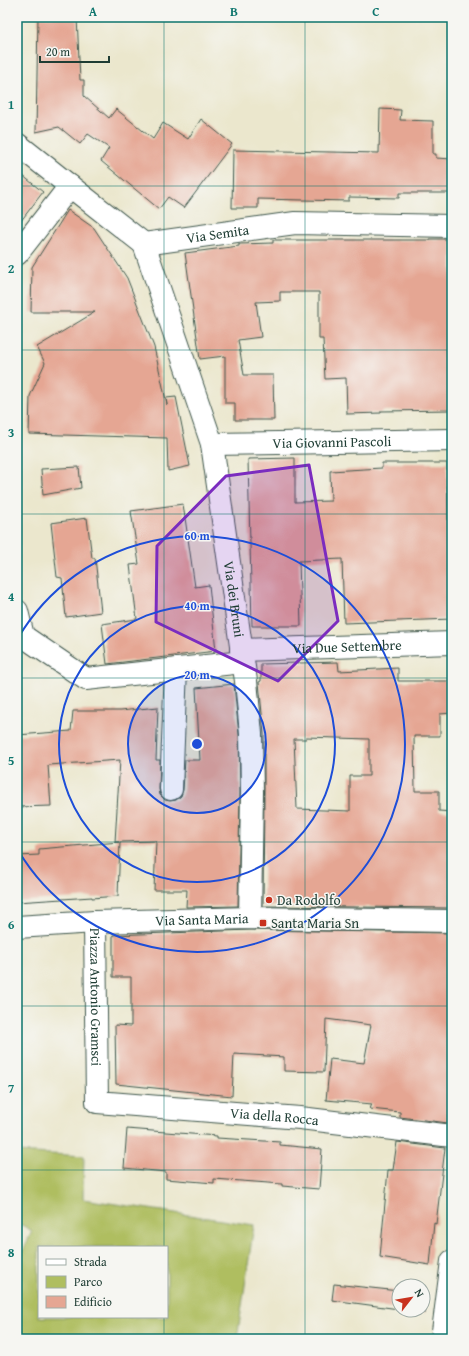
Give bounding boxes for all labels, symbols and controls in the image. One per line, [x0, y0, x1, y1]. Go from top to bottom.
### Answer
text: A [89, 2, 98, 21]
text: B [230, 2, 238, 21]
text: C [372, 2, 380, 21]
scale bar [40, 38, 109, 64]
text: 20 m [46, 43, 70, 60]
text: 1 [8, 95, 14, 114]
street label: Via Semita [185, 219, 251, 248]
text: 2 [8, 259, 15, 278]
text: 3 [8, 423, 14, 442]
street label: Via Giovanni Pascoli [272, 431, 392, 453]
text: 60 m [184, 527, 210, 544]
street label: Via dei Bruni [219, 560, 250, 639]
text: 4 [8, 587, 15, 606]
text: 40 m [184, 597, 210, 614]
street label: Via Due Settembre [292, 635, 402, 658]
text: 20 m [184, 666, 210, 683]
centre of rings [190, 737, 204, 751]
text: 5 [8, 751, 15, 770]
place label: Da Rodolfo [277, 890, 341, 910]
marker: Da Rodolfo [264, 895, 274, 905]
street label: Via Santa Maria [155, 908, 249, 930]
place label: Santa Maria Sn [271, 913, 359, 933]
text: 6 [8, 915, 15, 934]
marker: Santa Maria Sn [258, 918, 268, 928]
street label: Piazza Antonio Gramsci [85, 928, 107, 1066]
text: 7 [8, 1079, 15, 1098]
street label: Via della Rocca [229, 1103, 320, 1130]
text: 8 [8, 1243, 15, 1262]
legend [38, 1246, 168, 1318]
text: Strada [74, 1253, 107, 1270]
text: Parco [74, 1273, 102, 1290]
north arrow [391, 1278, 431, 1318]
text: N [411, 1286, 429, 1301]
text: Edificio [74, 1293, 112, 1310]

